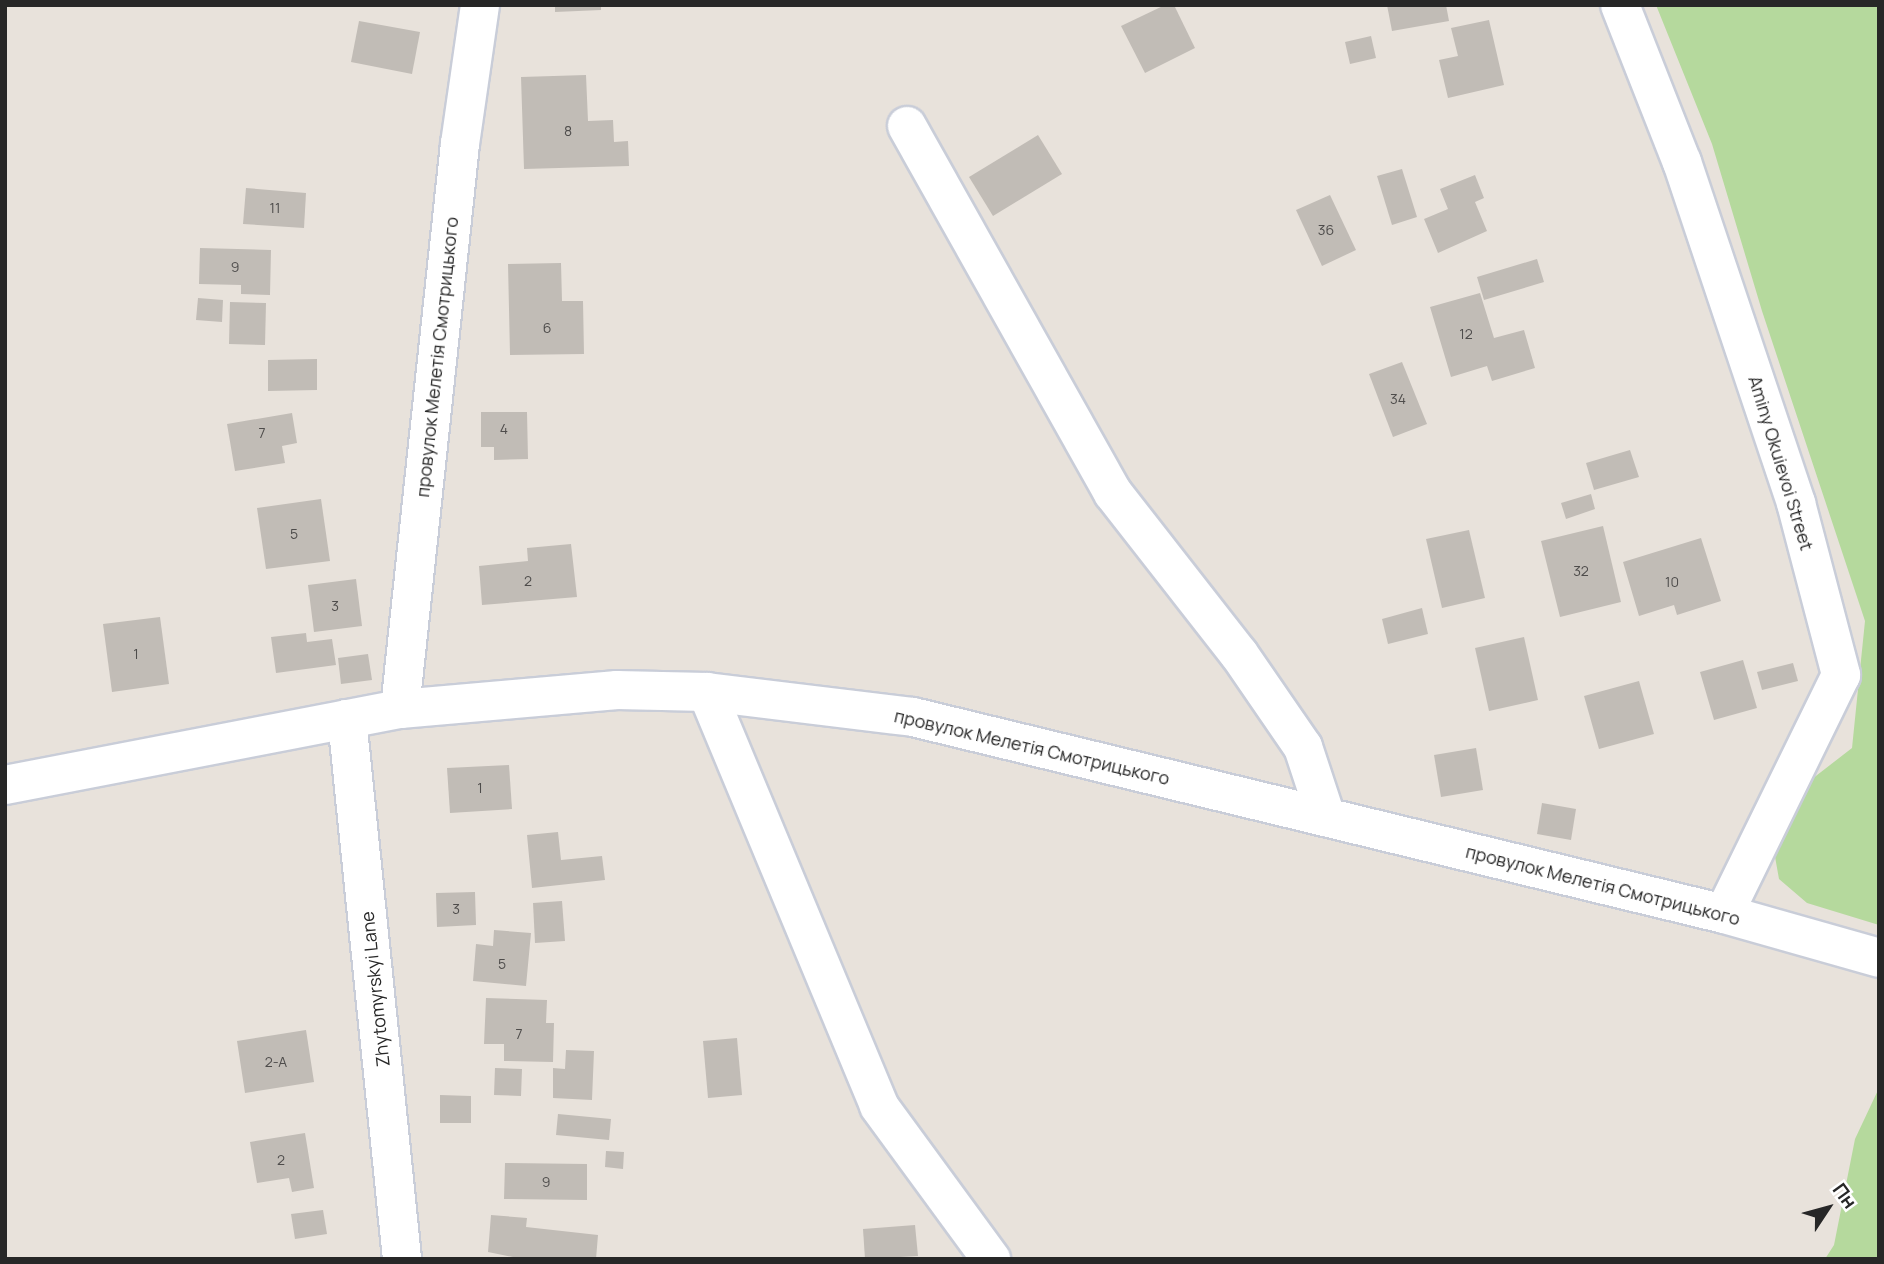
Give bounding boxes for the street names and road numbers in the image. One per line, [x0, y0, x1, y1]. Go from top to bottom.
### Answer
street label: провулок Мелетія Смотрицького [412, 216, 462, 498]
street label: Aminy Okuievoi Street [1744, 373, 1818, 553]
street label: провулок Мелетія Смотрицького [892, 705, 1172, 789]
street label: провулок Мелетія Смотрицького [1464, 840, 1742, 930]
street label: Zhytomyrskyi Lane [356, 910, 394, 1068]

